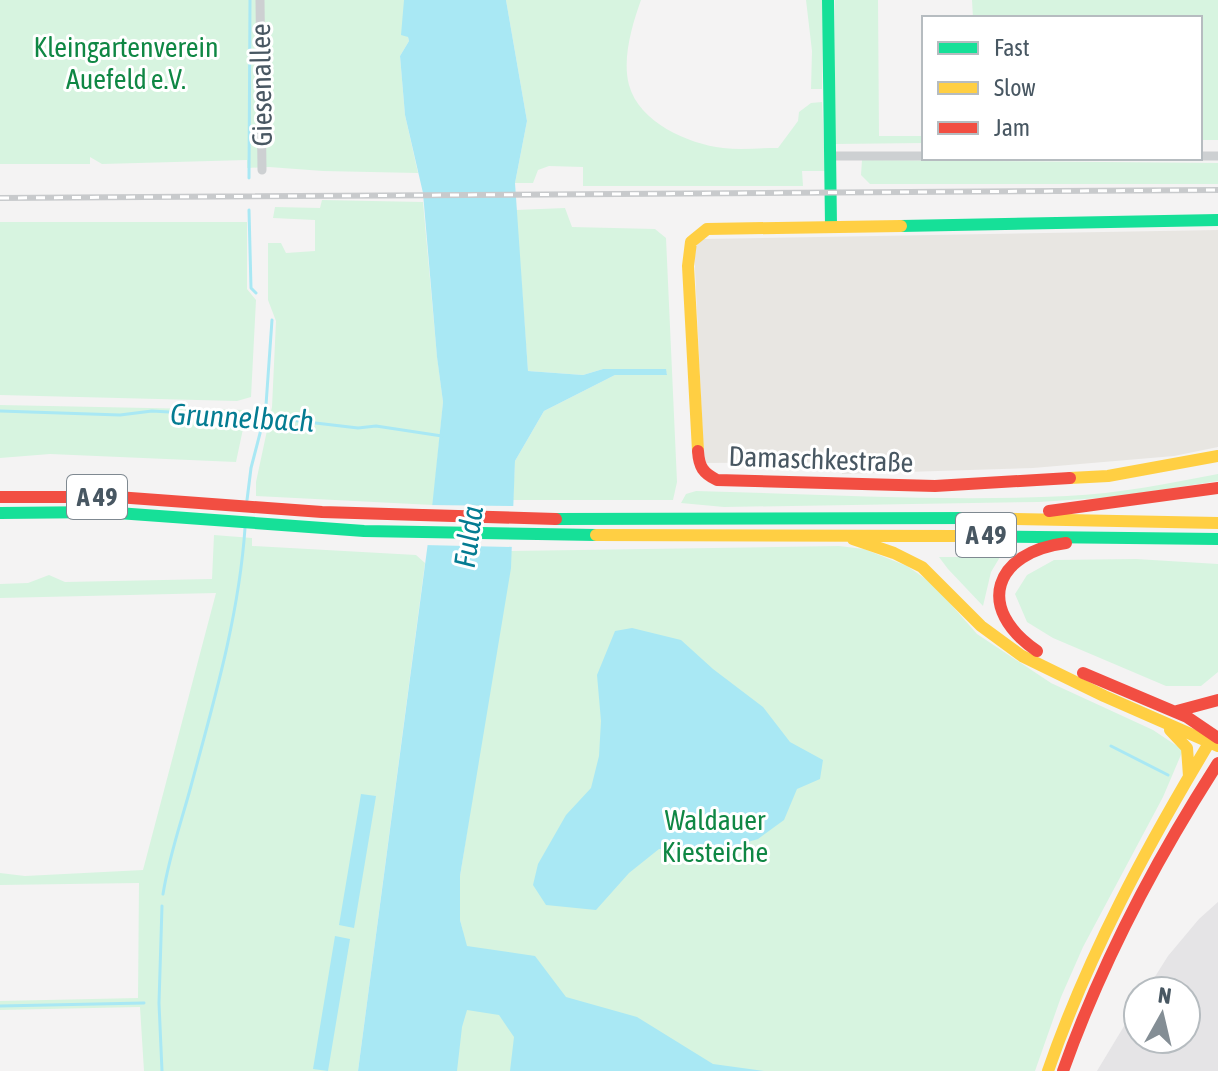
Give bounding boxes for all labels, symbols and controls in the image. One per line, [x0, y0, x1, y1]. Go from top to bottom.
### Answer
legend [922, 16, 1202, 160]
street label: Giesenallee [244, 23, 278, 147]
park label: Kleingartenverein Auefeld e.V. [33, 31, 219, 95]
text: Fast [994, 34, 1030, 61]
text: Slow [994, 74, 1036, 101]
text: Jam [994, 114, 1030, 141]
water label: Grunnelbach [169, 396, 315, 438]
street label: Damaschkestraße [728, 440, 914, 478]
road number: A 49 [67, 475, 127, 519]
water label: Fulda [447, 504, 489, 570]
road number: A 49 [956, 513, 1016, 557]
park label: Waldauer Kiesteiche [662, 804, 768, 868]
north arrow [1122, 975, 1202, 1055]
text: N [1157, 981, 1173, 1009]

